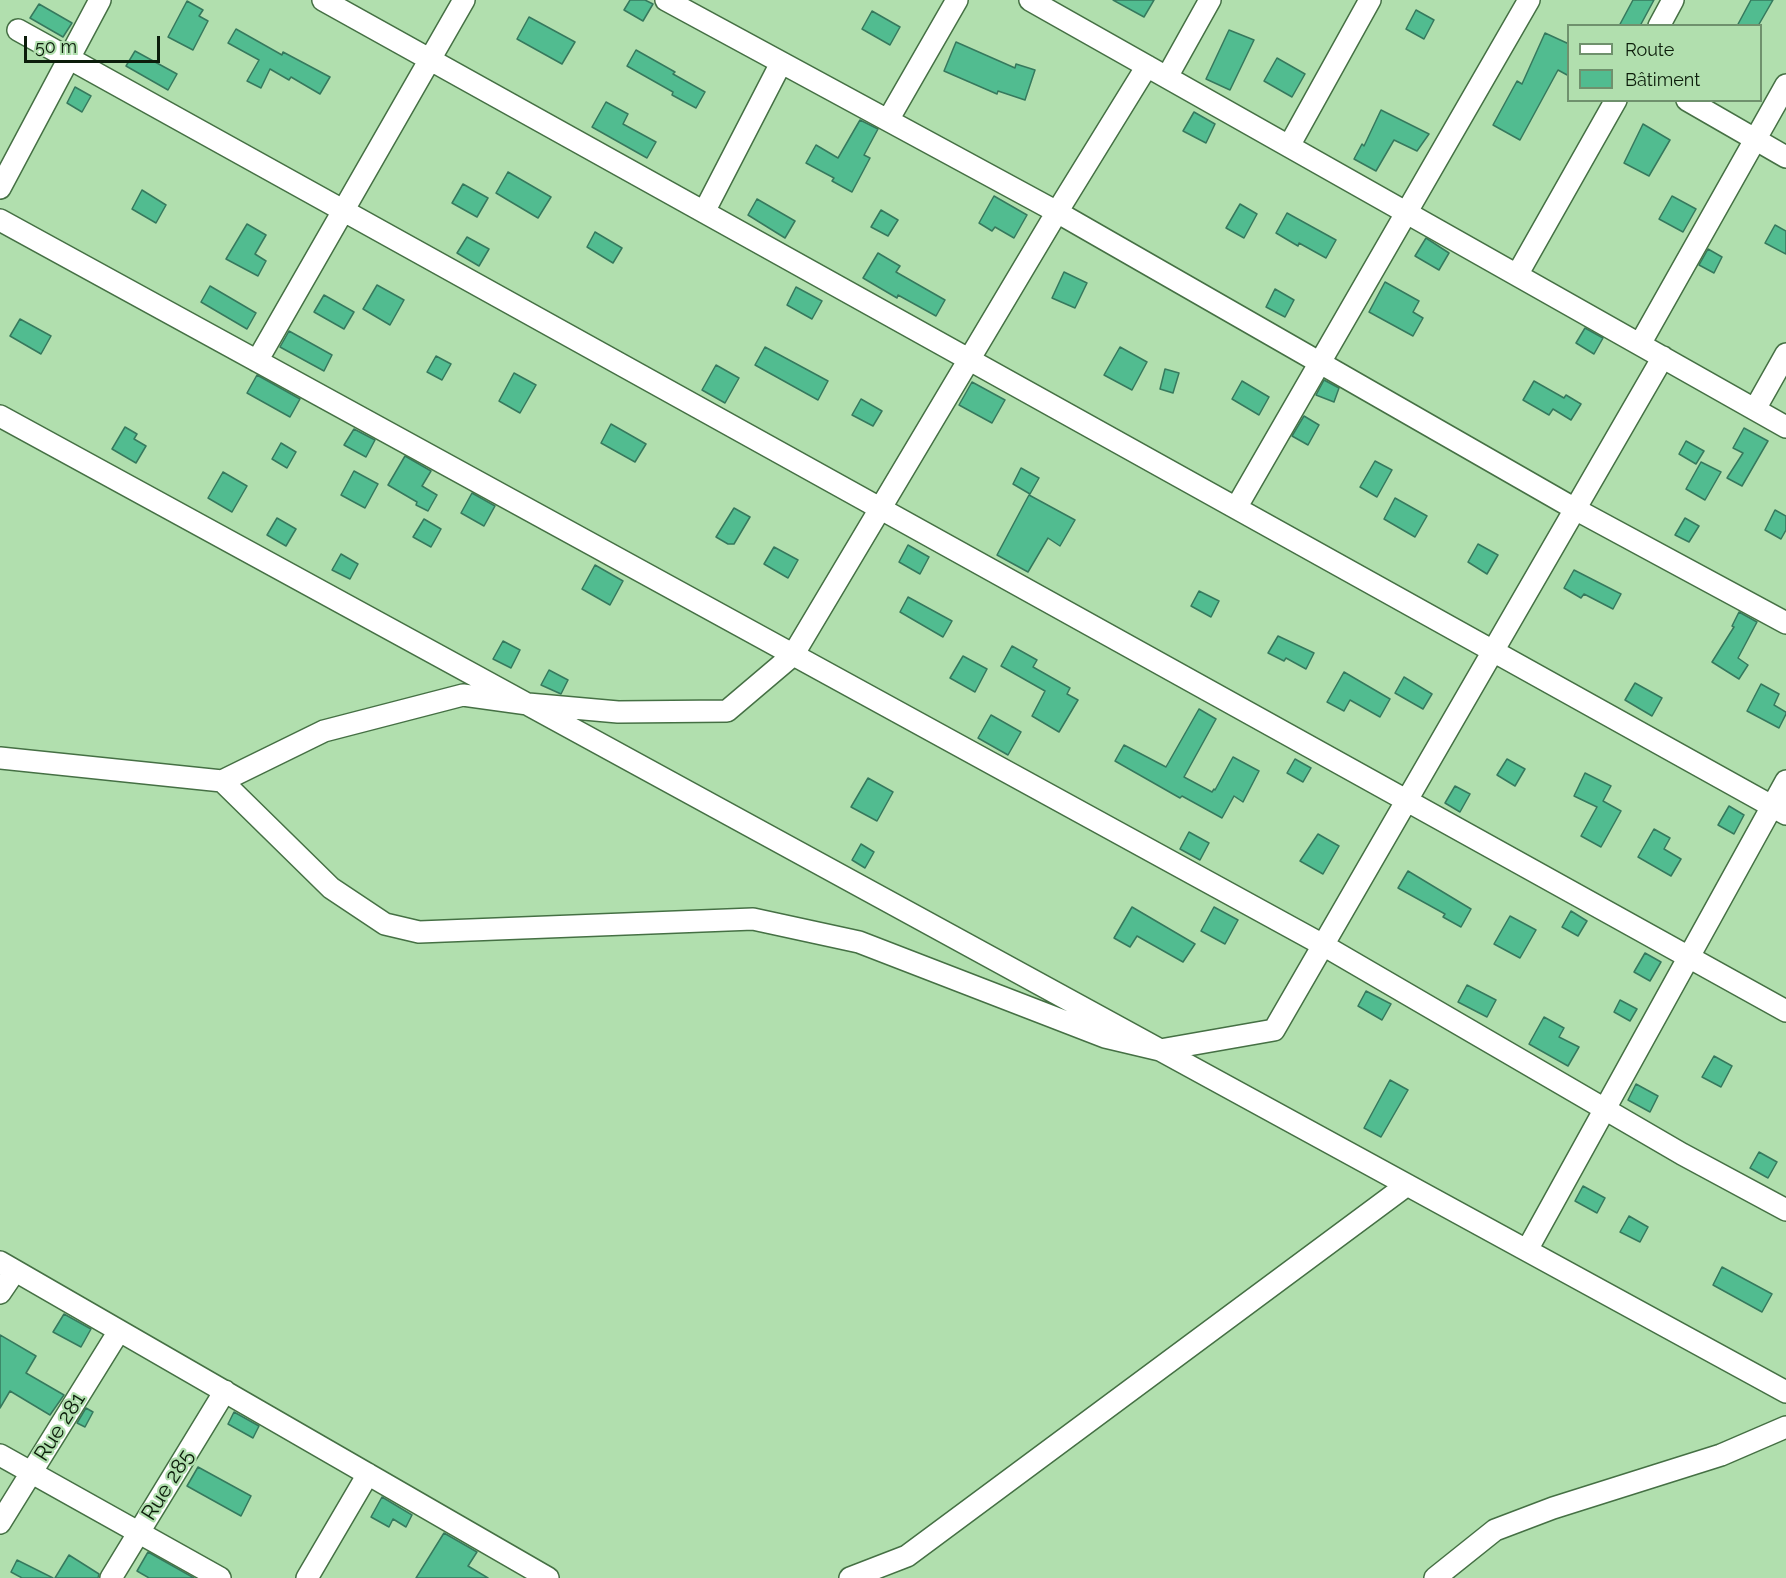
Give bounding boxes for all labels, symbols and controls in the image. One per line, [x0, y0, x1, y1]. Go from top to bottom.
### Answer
scale bar [27, 24, 164, 62]
legend [1567, 24, 1762, 102]
text: 50 m [35, 36, 77, 57]
text: Route [1625, 39, 1674, 60]
text: Bâtiment [1625, 69, 1700, 90]
street label: Rue 281 [29, 1388, 91, 1466]
street label: Rue 285 [137, 1445, 199, 1525]

